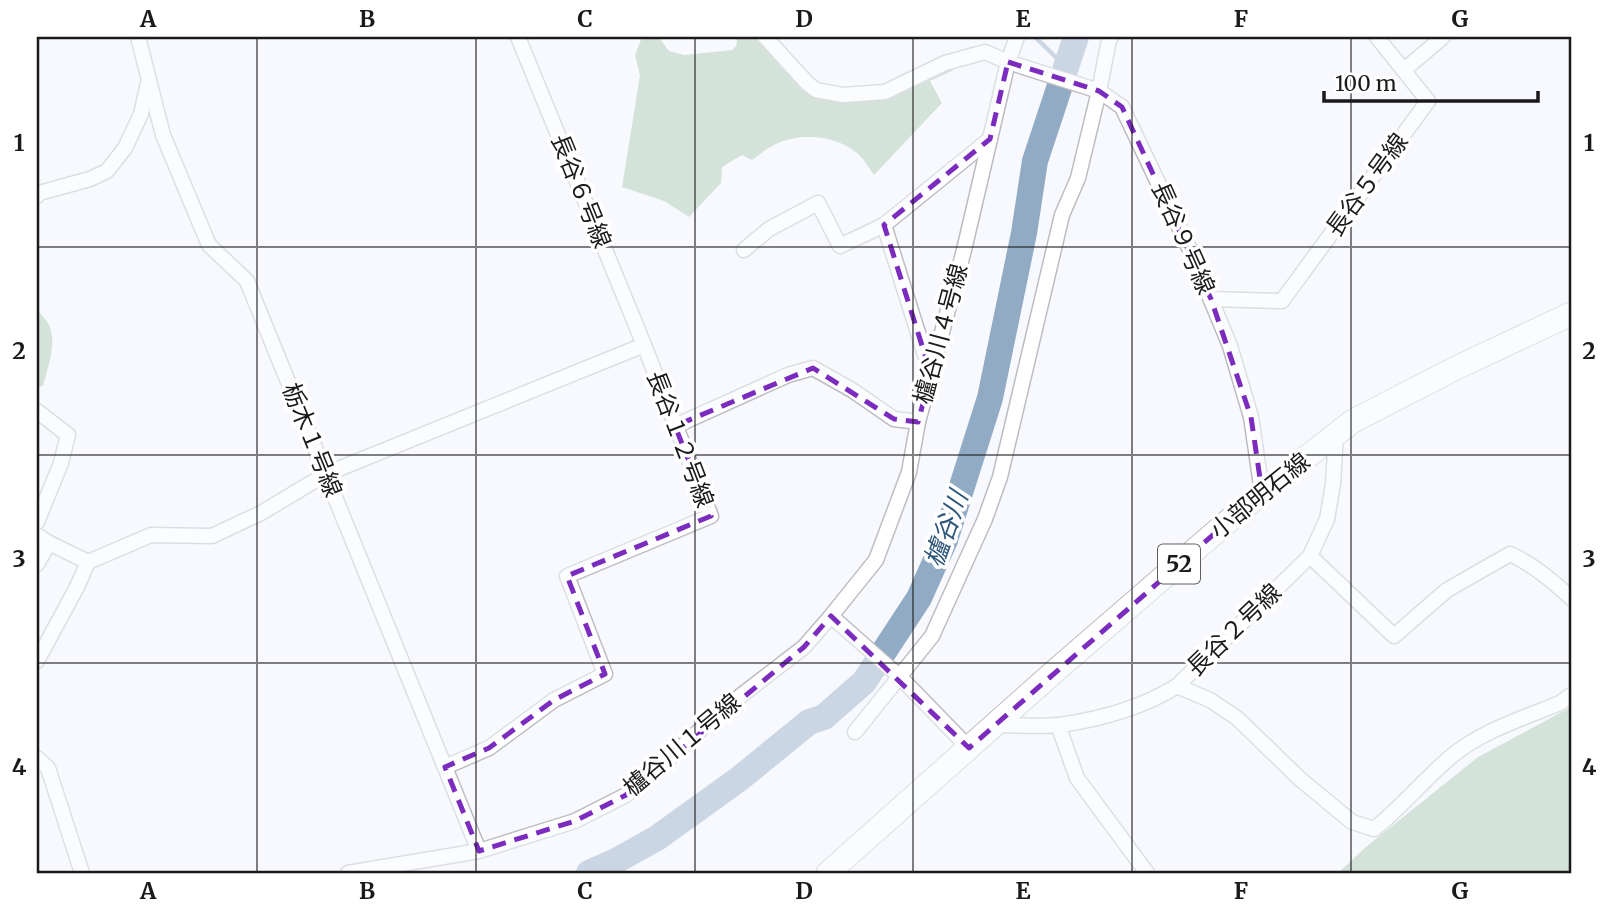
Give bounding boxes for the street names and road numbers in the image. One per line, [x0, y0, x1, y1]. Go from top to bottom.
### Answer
street label: 長谷５号線 [1319, 127, 1414, 242]
street label: 長谷６号線 [545, 129, 618, 252]
street label: 長谷９号線 [1145, 177, 1222, 299]
street label: 櫨谷川４号線 [907, 260, 974, 407]
street label: 長谷１２号線 [640, 366, 721, 512]
street label: 栃木１号線 [276, 378, 349, 501]
street label: 小部明石線 [1203, 446, 1316, 545]
road number: 52 [1158, 544, 1200, 584]
street label: 長谷２号線 [1180, 577, 1288, 682]
street label: 櫨谷川１号線 [617, 686, 747, 803]

